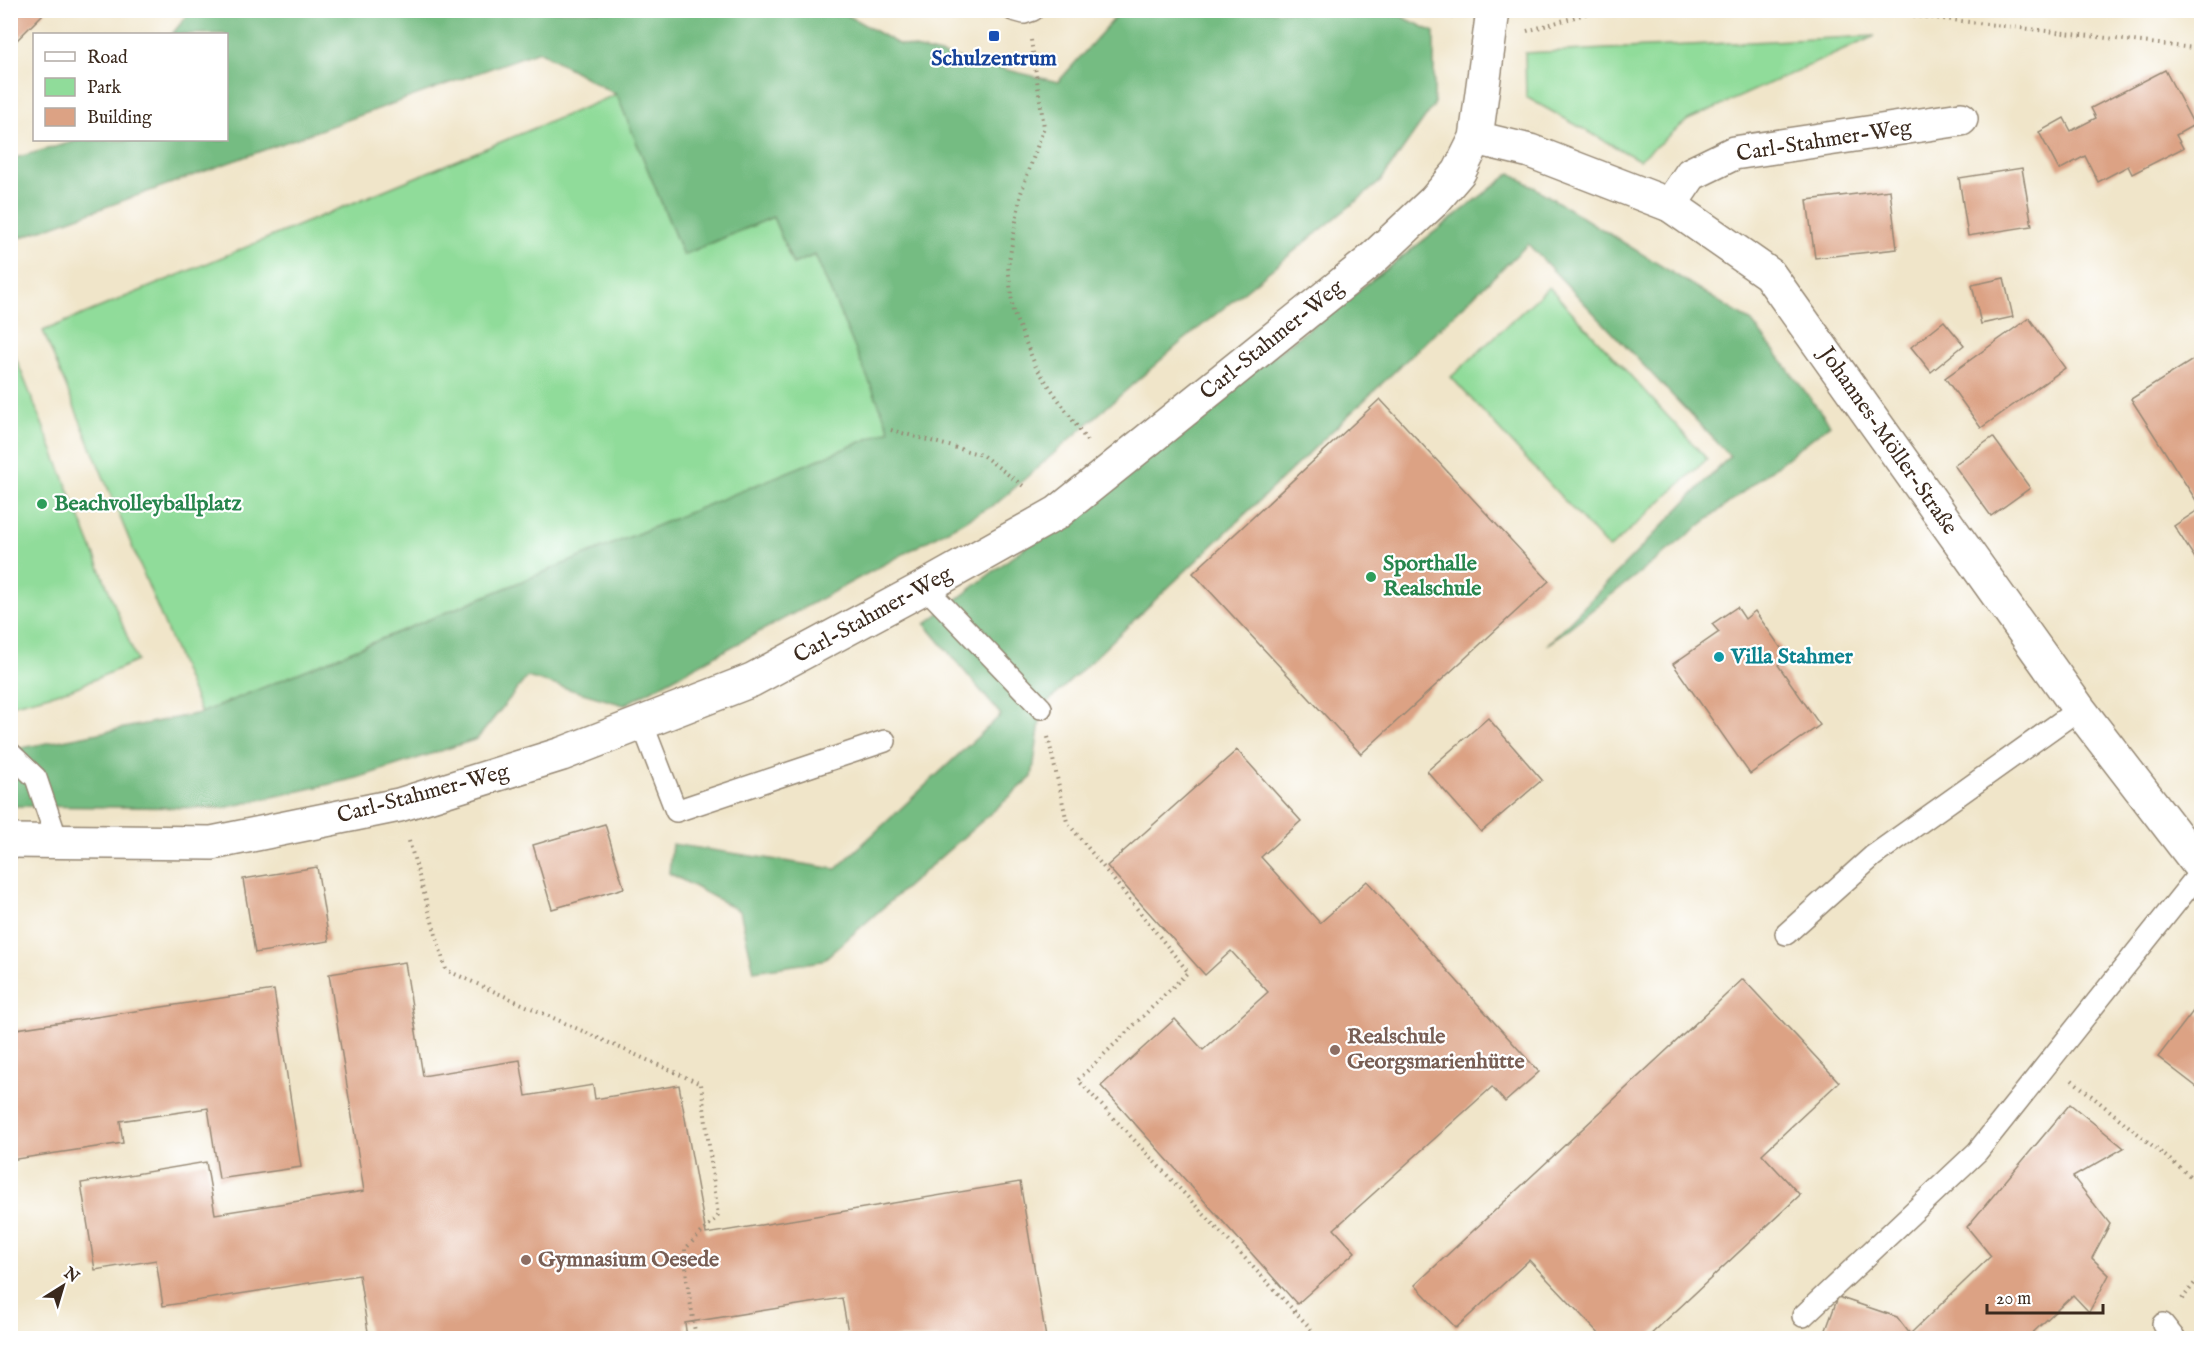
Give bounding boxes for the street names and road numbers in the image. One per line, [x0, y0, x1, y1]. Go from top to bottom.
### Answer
street label: Carl-Stahmer-Weg [1734, 113, 1915, 169]
street label: Carl-Stahmer-Weg [1194, 273, 1350, 407]
street label: Johannes-Möller-Straße [1811, 339, 1963, 540]
street label: Carl-Stahmer-Weg [789, 559, 958, 670]
street label: Carl-Stahmer-Weg [334, 757, 513, 830]

